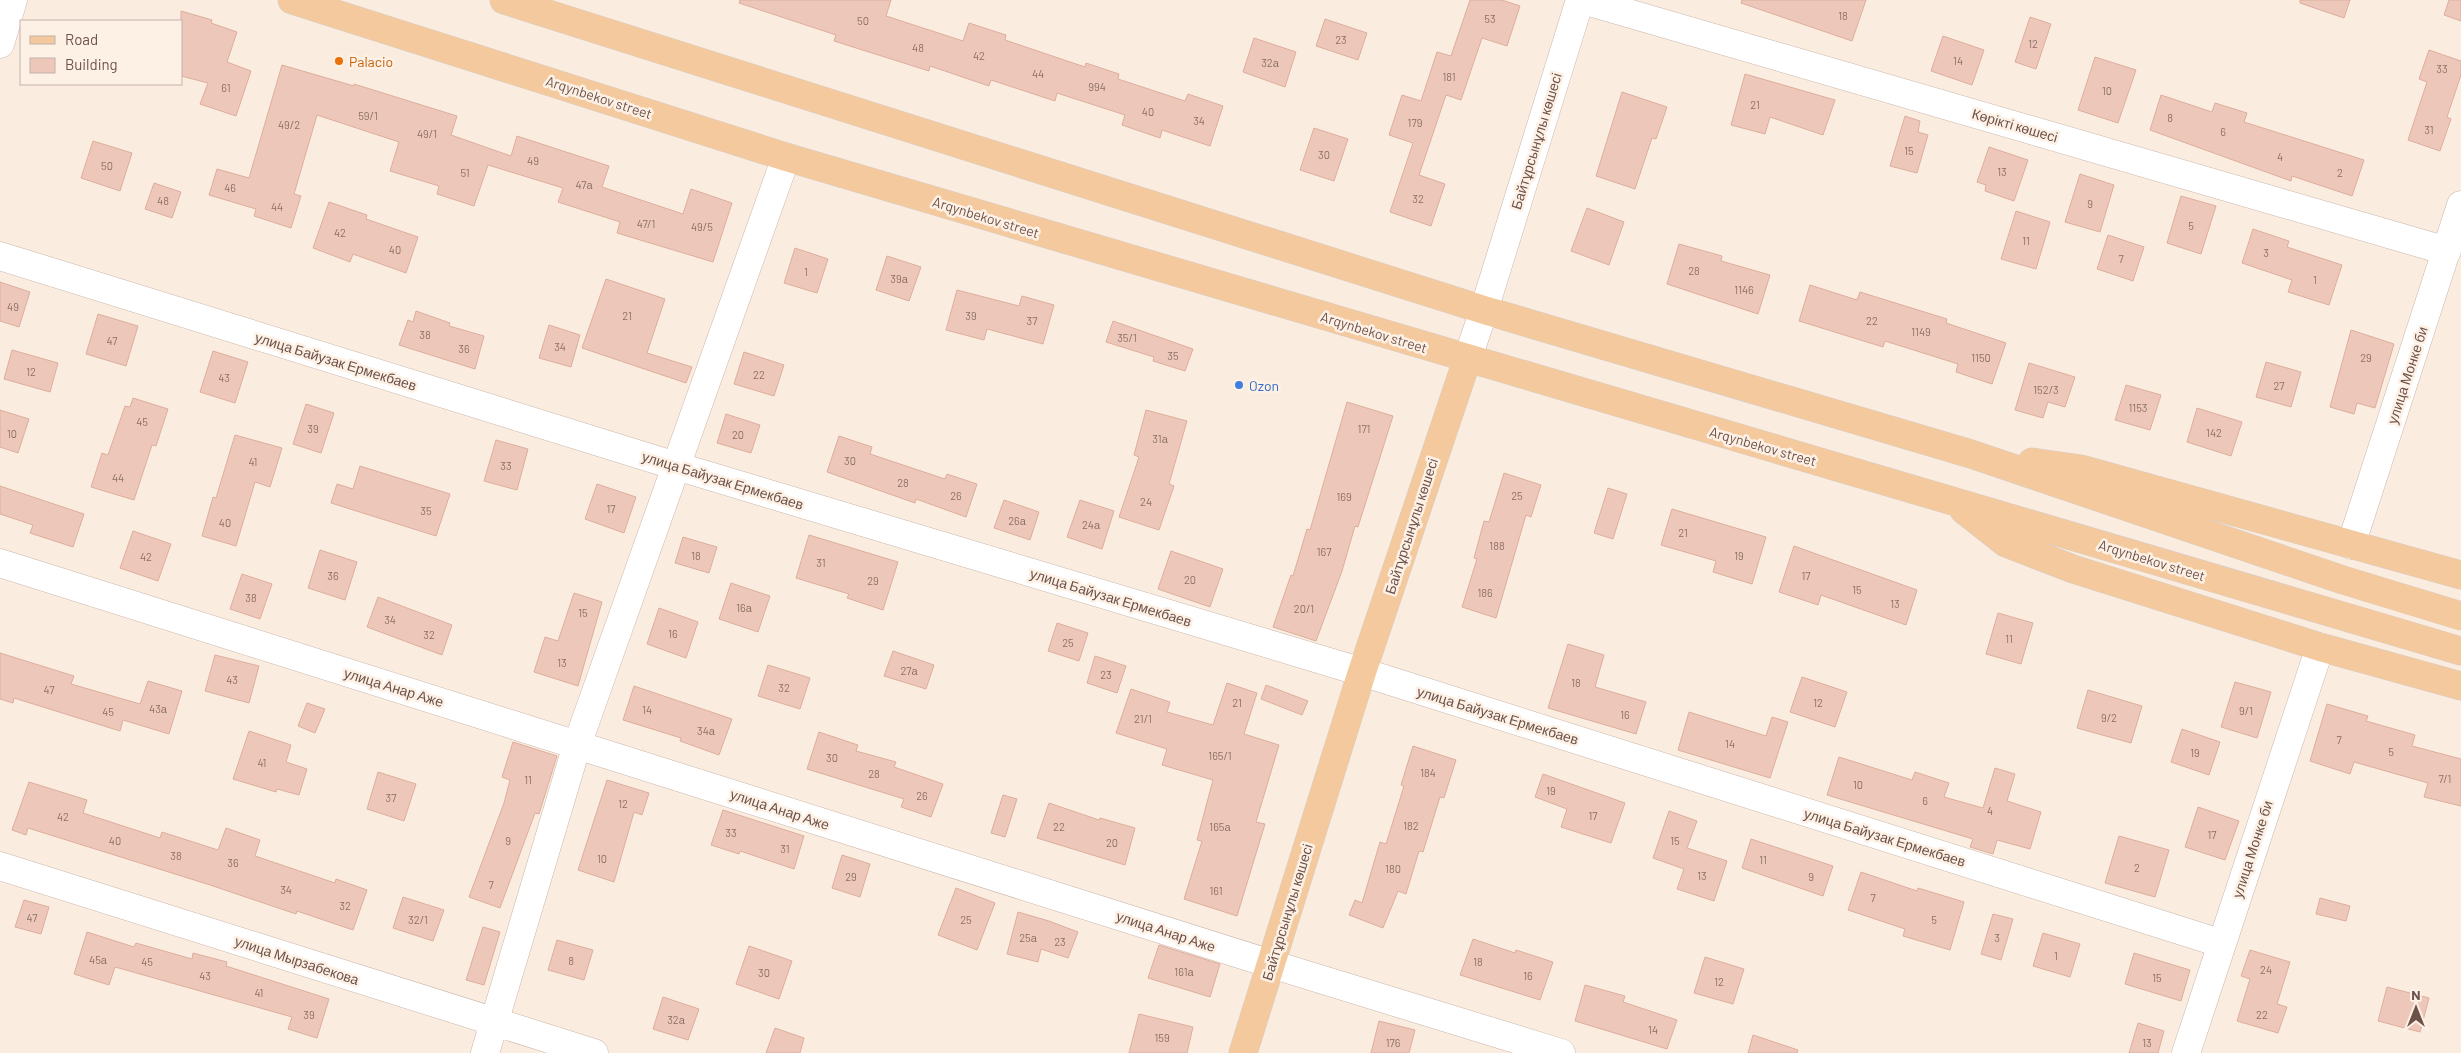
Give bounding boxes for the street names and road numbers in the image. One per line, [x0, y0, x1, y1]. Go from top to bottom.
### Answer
street label: Байтұрсынұлы көшесі [1507, 71, 1565, 211]
street label: Arqynbekov street [544, 72, 654, 122]
street label: Көрікті көшесі [1970, 105, 2060, 145]
street label: Arqynbekov street [931, 193, 1041, 241]
street label: Arqynbekov street [1319, 308, 1429, 356]
street label: улица Монке би [2383, 324, 2431, 426]
street label: улица Байузак Ермекбаев [253, 328, 419, 394]
street label: Arqynbekov street [1708, 423, 1818, 469]
street label: улица Байузак Ермекбаев [640, 447, 806, 513]
street label: Байтұрсынұлы көшесі [1381, 456, 1441, 596]
street label: Arqynbekov street [2097, 536, 2207, 584]
street label: улица Байузак Ермекбаев [1028, 564, 1194, 630]
street label: улица Анар Аже [342, 664, 446, 710]
street label: улица Байузак Ермекбаев [1415, 682, 1581, 748]
street label: улица Анар Аже [728, 785, 832, 833]
street label: улица Монке би [2228, 798, 2276, 900]
street label: улица Байузак Ермекбаев [1802, 804, 1968, 870]
street label: Байтұрсынұлы көшесі [1258, 842, 1316, 982]
street label: улица Анар Аже [1114, 907, 1218, 955]
street label: улица Мырзабекова [233, 932, 361, 988]

